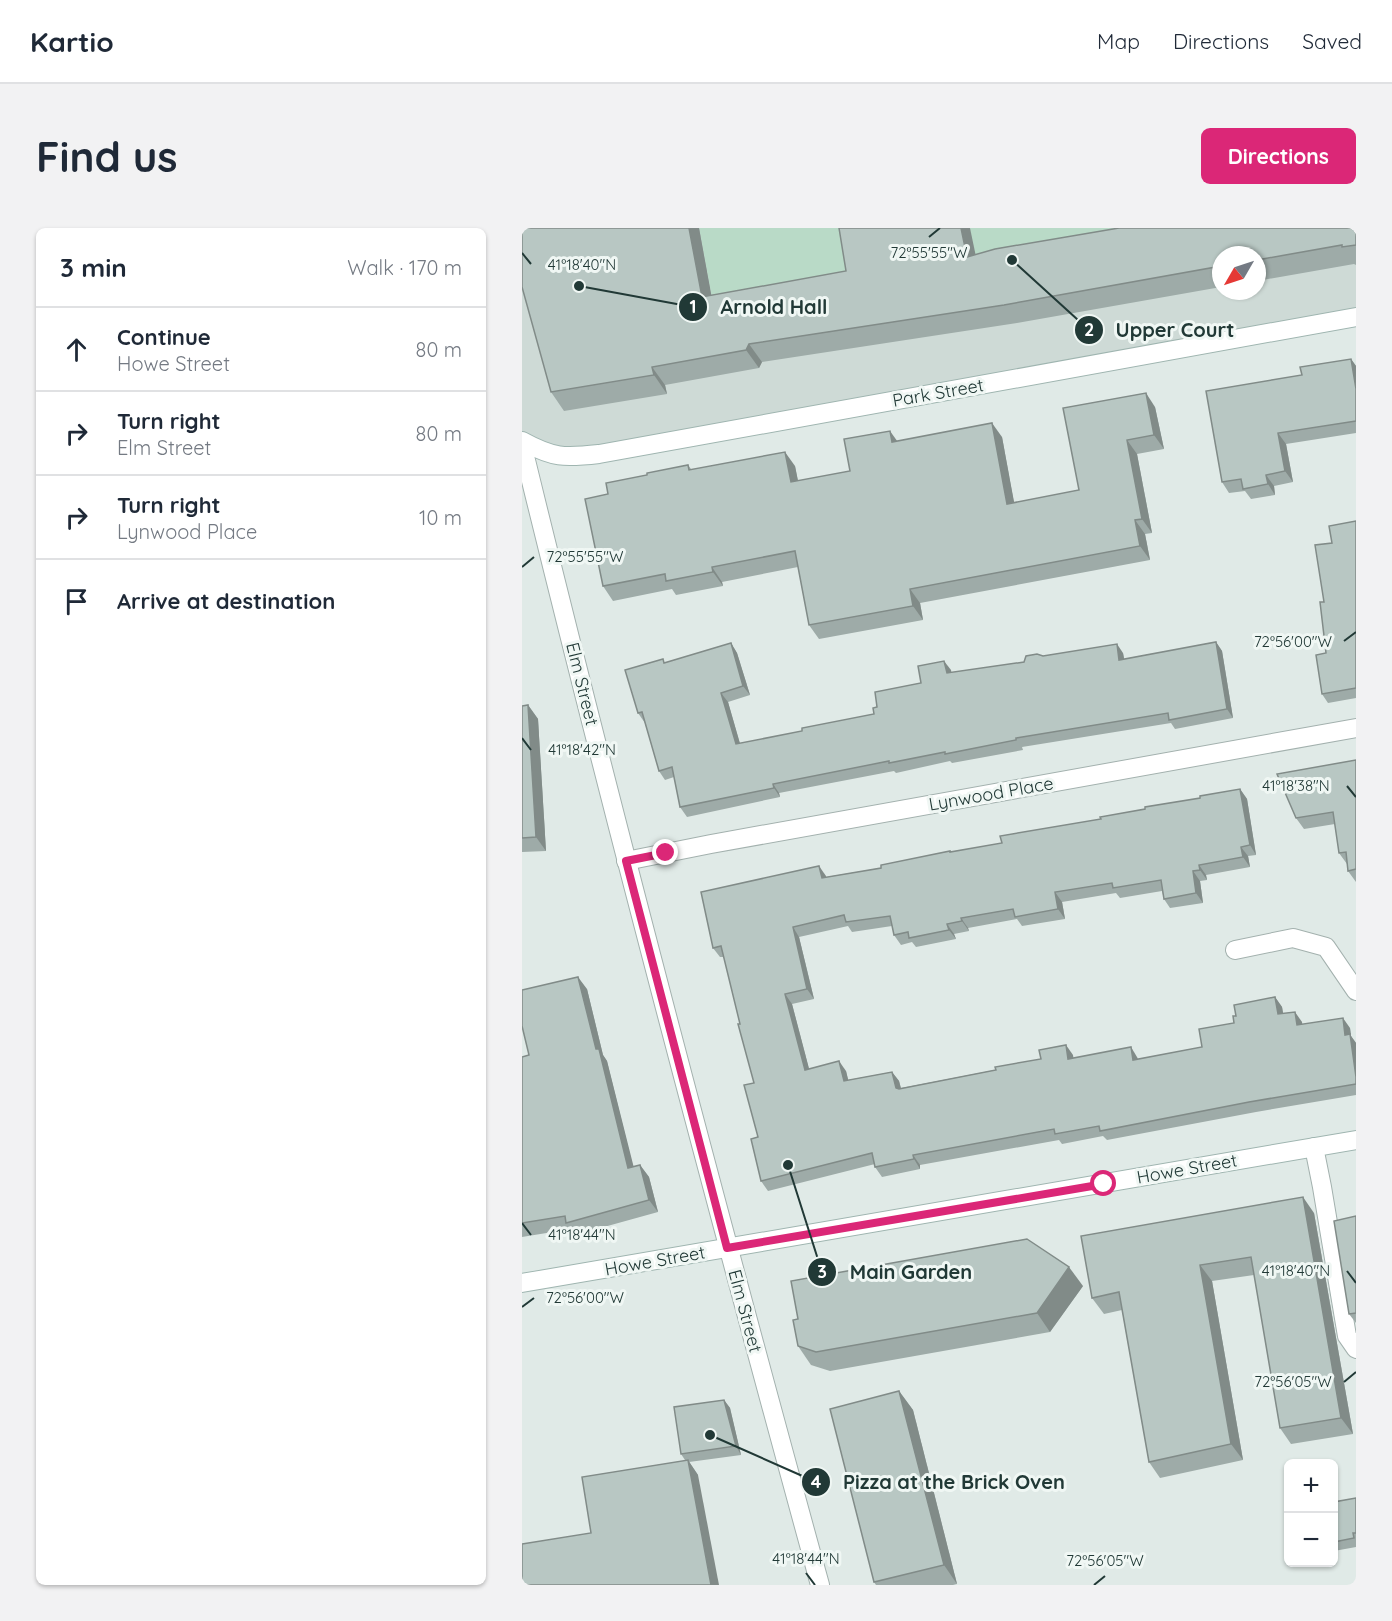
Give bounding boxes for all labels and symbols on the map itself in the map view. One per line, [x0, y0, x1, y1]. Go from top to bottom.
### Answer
text: 72°55'55"W [891, 243, 968, 262]
north arrow [1212, 246, 1266, 300]
text: 41°18'40"N [548, 255, 616, 274]
callout: Arnold Hall [678, 288, 839, 326]
text: Arnold Hall [721, 294, 827, 319]
text: 1 [689, 295, 697, 318]
callout: Upper Court [1074, 311, 1247, 349]
text: Upper Court [1116, 317, 1234, 342]
text: 2 [1084, 318, 1094, 341]
street label: Park Street [891, 373, 985, 412]
text: 72°55'55"W [547, 547, 624, 566]
text: 72°56'00"W [1254, 632, 1333, 651]
street label: Elm Street [561, 640, 604, 728]
text: 41°18'42"N [548, 740, 616, 759]
street label: Lynwood Place [927, 771, 1055, 816]
text: 41°18'38"N [1262, 776, 1330, 795]
route end [652, 839, 678, 865]
street label: Howe Street [1135, 1148, 1239, 1189]
route start [1090, 1170, 1116, 1196]
text: 41°18'44"N [548, 1225, 616, 1244]
street label: Howe Street [603, 1240, 707, 1281]
callout: Main Garden [807, 1253, 984, 1291]
text: Main Garden [850, 1259, 972, 1284]
text: 3 [817, 1260, 827, 1283]
text: 41°18'40"N [1262, 1261, 1330, 1280]
street label: Elm Street [723, 1267, 768, 1355]
text: 72°56'00"W [546, 1288, 625, 1307]
text: 72°56'05"W [1254, 1372, 1332, 1391]
callout: Pizza at the Brick Oven [801, 1463, 1077, 1501]
text: Pizza at the Brick Oven [843, 1469, 1065, 1494]
text: 4 [811, 1470, 822, 1493]
text: 41°18'44"N [772, 1549, 840, 1568]
text: 72°56'05"W [1066, 1551, 1144, 1570]

